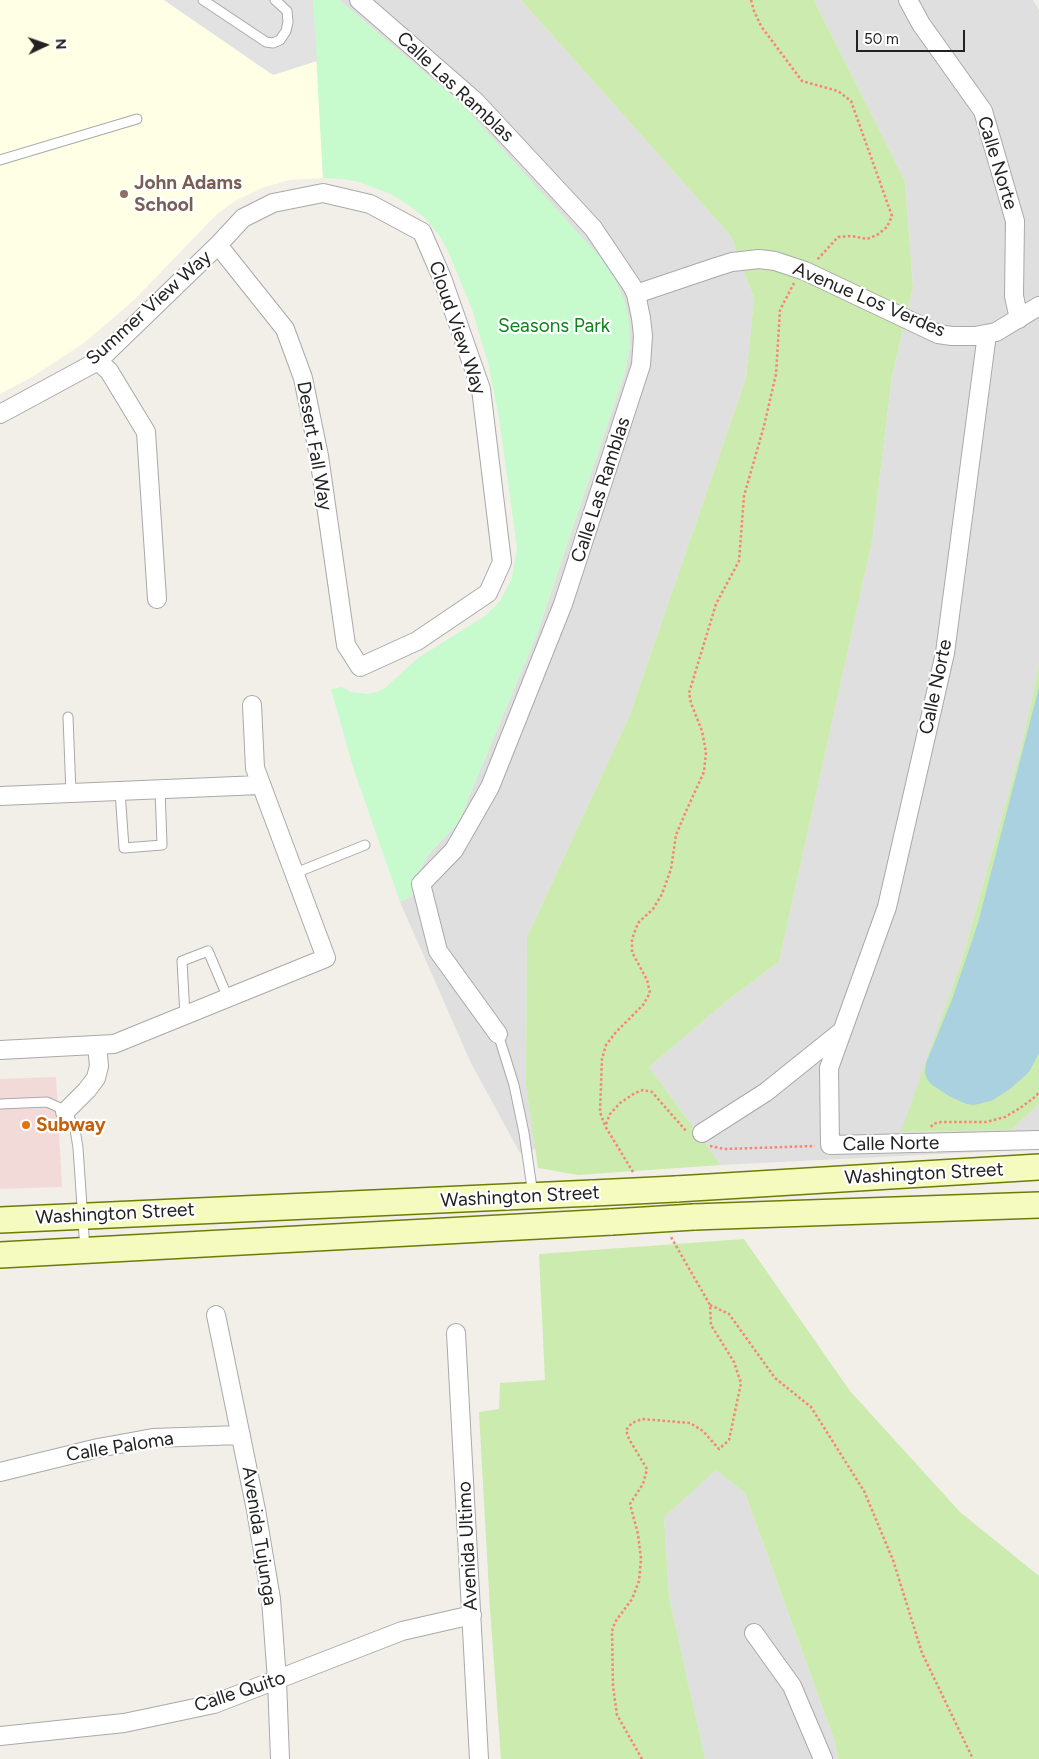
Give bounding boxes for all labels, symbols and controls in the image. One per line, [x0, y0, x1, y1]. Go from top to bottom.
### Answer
north arrow [20, 20, 70, 70]
scale bar [859, 20, 968, 52]
street label: Calle Las Ramblas [392, 27, 518, 147]
text: 50 m [864, 30, 899, 48]
text: N [52, 38, 69, 50]
street label: Calle Norte [972, 114, 1022, 212]
place label: John Adams School [134, 172, 242, 216]
marker: John Adams School [118, 188, 130, 200]
street label: Summer View Way [82, 246, 216, 370]
street label: Cloud View Way [423, 258, 491, 398]
street label: Avenue Los Verdes [790, 258, 948, 342]
park label: Seasons Park [498, 315, 610, 337]
street label: Desert Fall Way [291, 380, 337, 512]
street label: Calle Las Ramblas [567, 414, 635, 566]
street label: Calle Norte [915, 637, 957, 737]
place label: Subway [36, 1114, 106, 1136]
marker: Subway [20, 1119, 32, 1131]
street label: Calle Norte [843, 1132, 939, 1156]
street label: Washington Street [844, 1158, 1004, 1190]
street label: Washington Street [440, 1181, 600, 1213]
street label: Washington Street [35, 1198, 195, 1230]
street label: Calle Paloma [65, 1427, 175, 1467]
street label: Avenida Tujunga [237, 1465, 281, 1607]
street label: Avenida Ultimo [453, 1481, 483, 1611]
street label: Calle Quito [191, 1667, 289, 1717]

